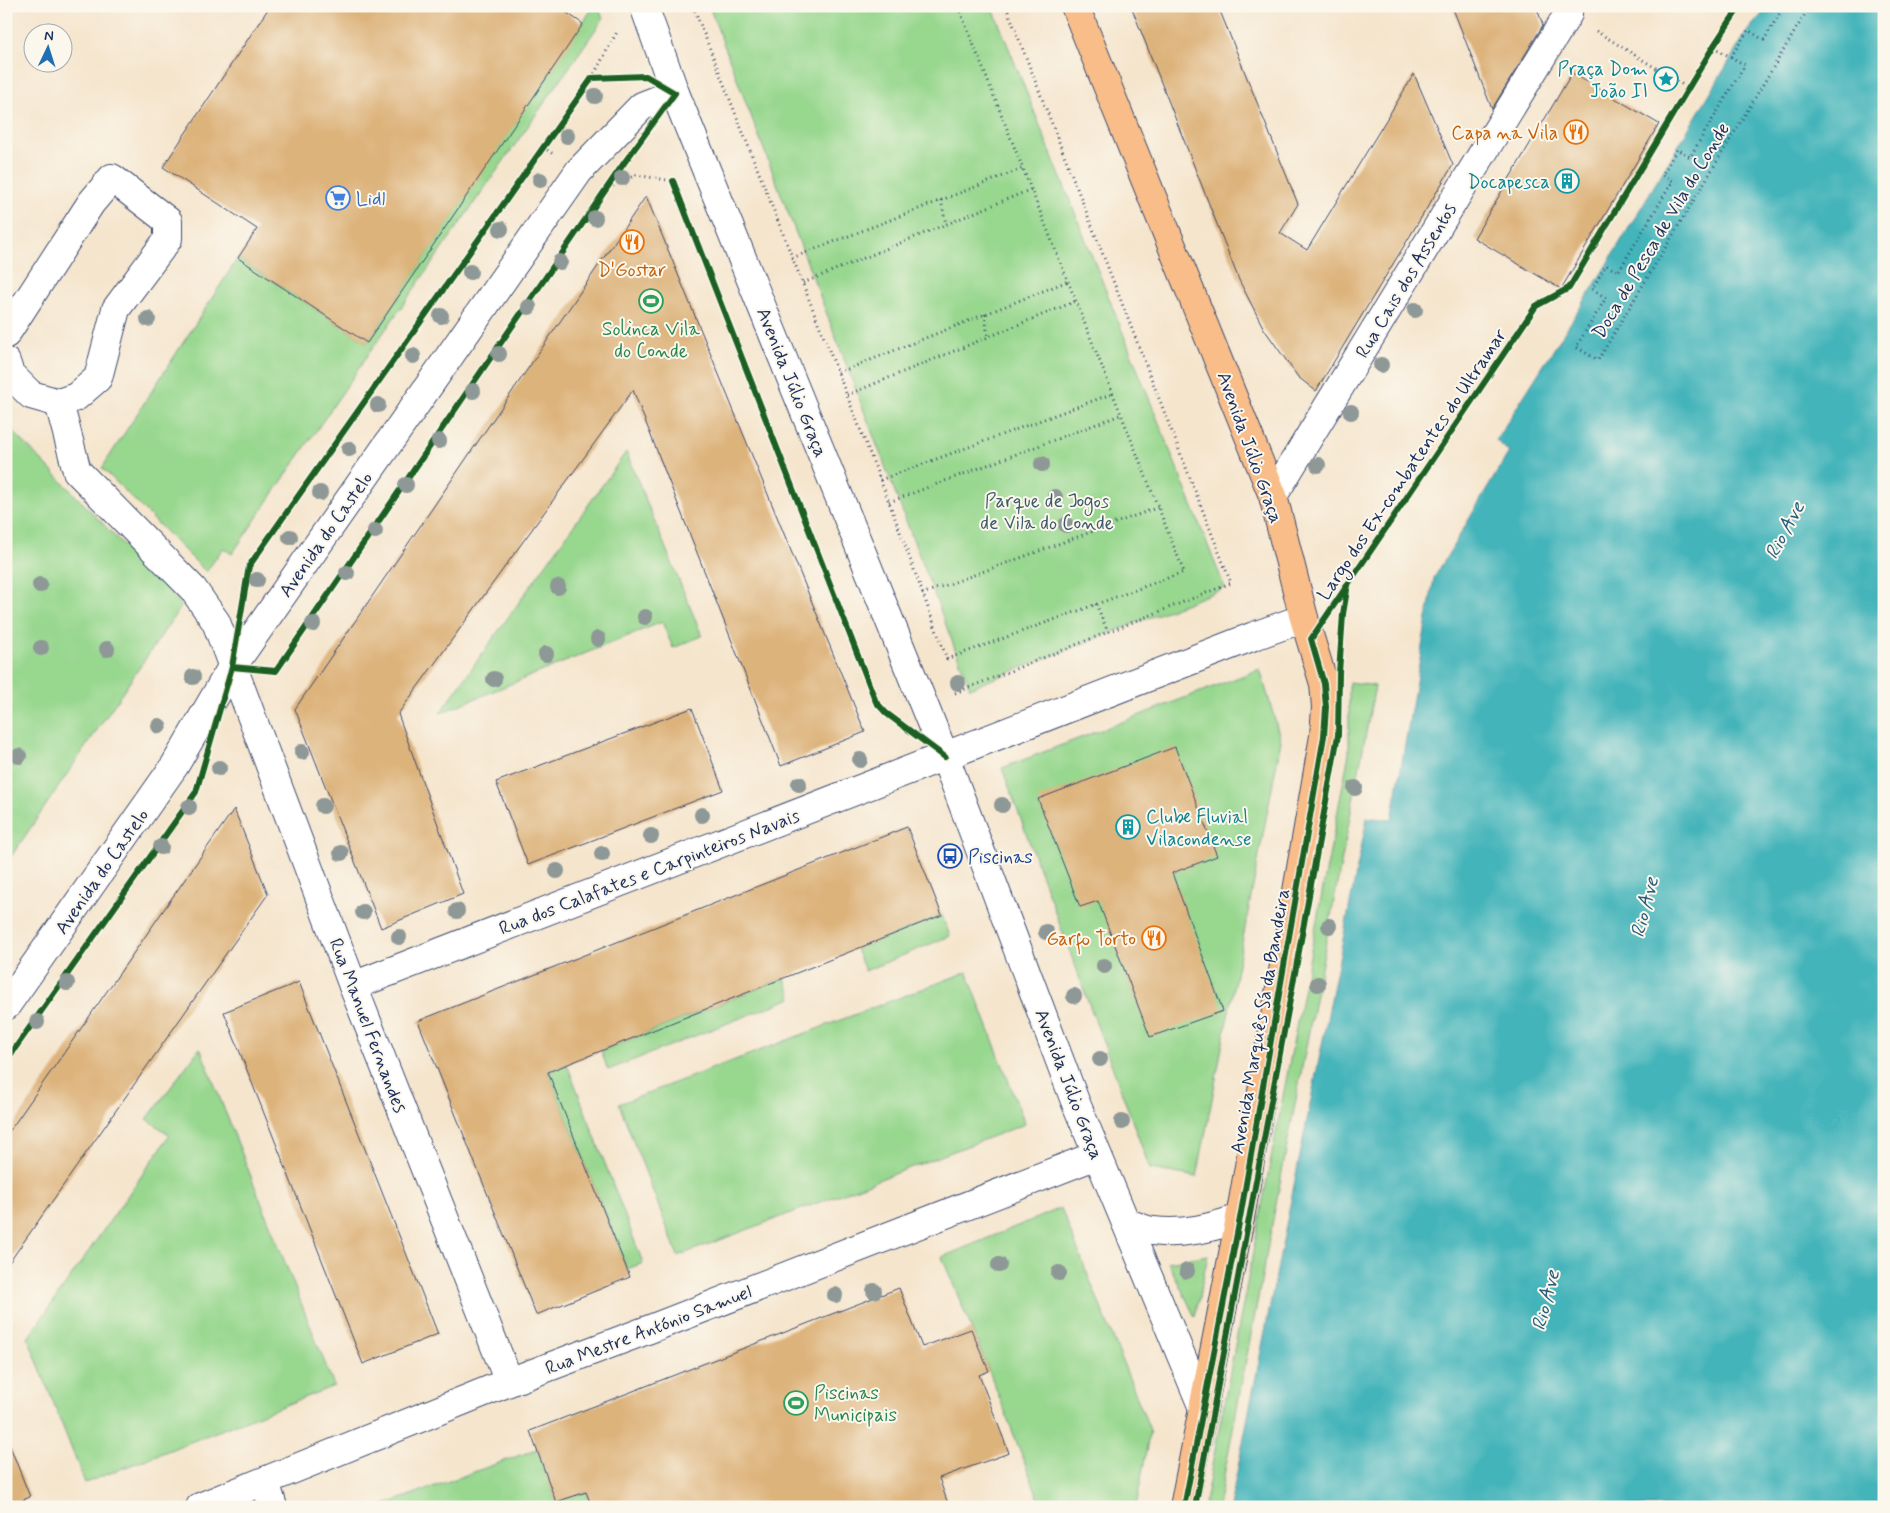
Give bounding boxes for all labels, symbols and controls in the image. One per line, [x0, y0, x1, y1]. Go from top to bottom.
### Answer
north arrow [22, 22, 72, 72]
text: N [44, 27, 54, 45]
place label: Praça Dom João II [1557, 57, 1648, 104]
place icon: Praça Dom João II [1653, 66, 1679, 92]
street label: Doca de Pesca de Vila do Conde [1587, 118, 1736, 343]
restaurant icon: Capa na Vila [1563, 119, 1589, 145]
place label: Capa na Vila [1451, 121, 1558, 146]
building icon: Docapesca [1554, 168, 1580, 194]
place label: Docapesca [1467, 170, 1550, 195]
supermarket icon: Lidl [325, 185, 351, 211]
place label: Lidl [356, 187, 386, 212]
street label: Rua Cais dos Assentos [1350, 199, 1462, 363]
restaurant icon: D'Gostar [619, 229, 645, 255]
place label: D'Gostar [598, 258, 666, 283]
sports icon: Solinca Vila do Conde [638, 288, 664, 314]
street label: Avenida Júlio Graça [750, 304, 833, 461]
place label: Solinca Vila do Conde [602, 317, 701, 364]
street label: Largo dos Ex-combatentes do Ultramar [1312, 324, 1514, 607]
street label: Avenida Júlio Graça [1211, 368, 1289, 527]
street label: Avenida do Castelo [274, 467, 379, 603]
park label: Parque de Jogos de Vila do Conde [980, 489, 1114, 536]
water label: Rio Ave [1759, 496, 1812, 564]
street label: Rua dos Calafates e Carpinteiros Navais [496, 803, 804, 941]
street label: Avenida do Castelo [50, 804, 155, 940]
place label: Clube Fluvial Vilacondense [1146, 805, 1252, 852]
building icon: Clube Fluvial Vilacondense [1115, 814, 1141, 840]
bus stop icon: Piscinas [937, 843, 963, 869]
place label: Piscinas [968, 845, 1033, 870]
water label: Rio Ave [1625, 873, 1666, 940]
street label: Avenida Marquês Sá da Bandeira [1225, 887, 1296, 1156]
restaurant icon: Garfo Torto [1141, 925, 1167, 951]
place label: Garfo Torto [1047, 927, 1136, 955]
street label: Rua Manuel Fernandes [323, 935, 412, 1116]
street label: Avenida Júlio Graça [1028, 1006, 1109, 1163]
water label: Rio Ave [1526, 1266, 1567, 1333]
street label: Rua Mestre António Samuel [542, 1279, 756, 1381]
place label: Piscinas Municipais [814, 1381, 897, 1428]
sports icon: Piscinas Municipais [783, 1390, 809, 1416]

